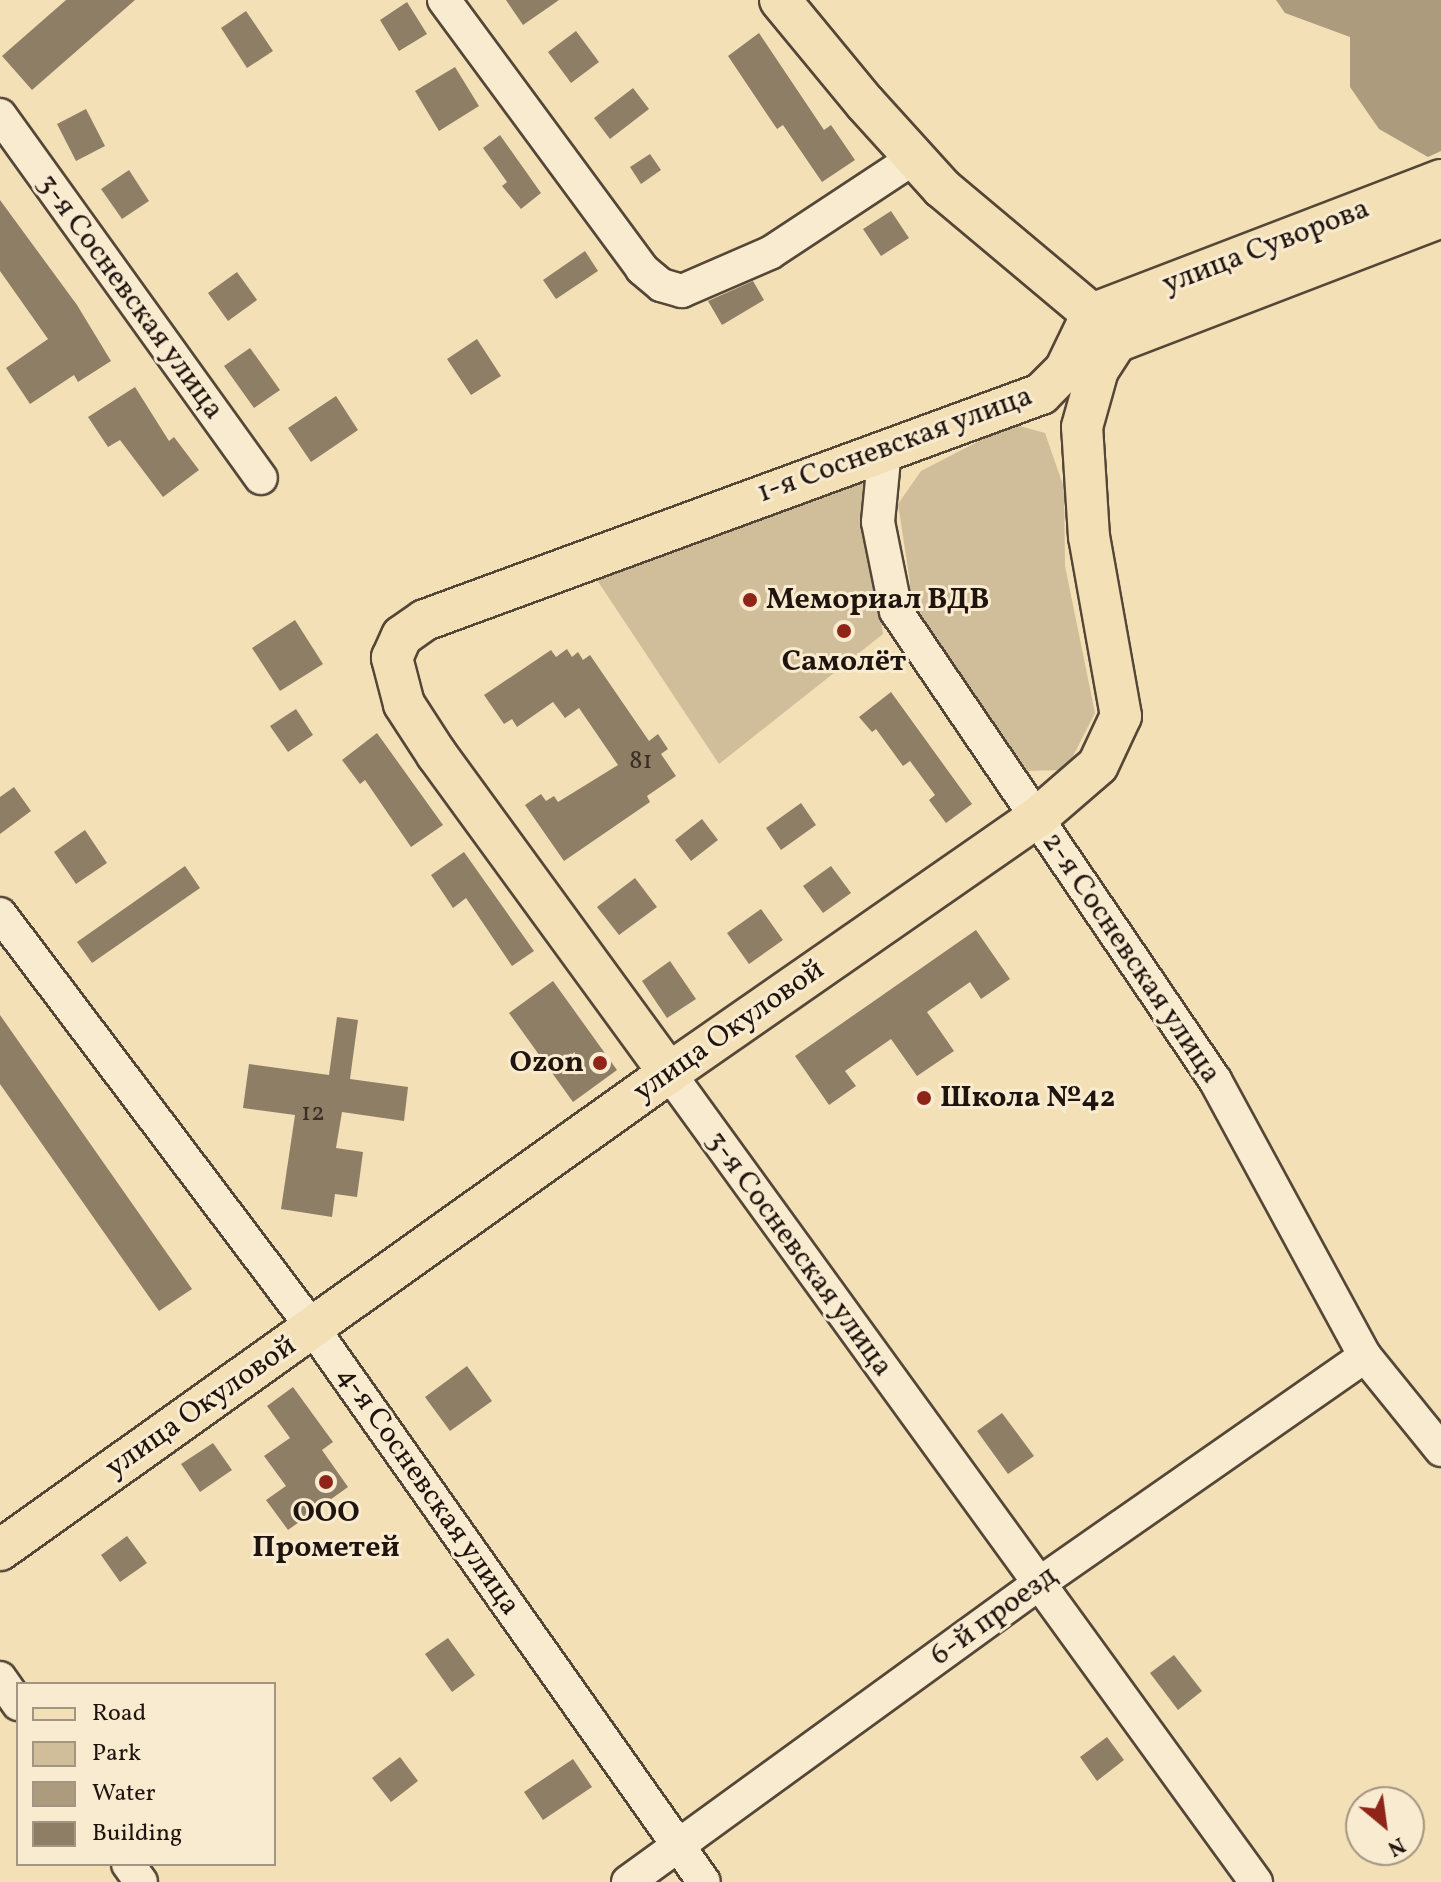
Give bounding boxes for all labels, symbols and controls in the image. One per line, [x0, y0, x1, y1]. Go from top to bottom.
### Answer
street label: 3-я Сосневская улица [29, 167, 231, 427]
street label: улица Суворова [1158, 191, 1374, 303]
street label: 1-я Сосневская улица [752, 378, 1038, 512]
place label: Мемориал ВДВ [766, 582, 989, 618]
marker: Мемориал ВДВ [741, 591, 759, 609]
marker: Самолёт [835, 622, 853, 640]
place label: Самолёт [782, 644, 906, 680]
house number: 81 [629, 746, 653, 778]
street label: 2-я Сосневская улица [1033, 825, 1229, 1091]
street label: улица Окуловой [627, 952, 831, 1110]
place label: Ozon [510, 1045, 584, 1081]
marker: Ozon [591, 1054, 609, 1072]
place label: Школа №42 [940, 1080, 1115, 1116]
marker: Школа №42 [915, 1089, 933, 1107]
house number: 12 [301, 1098, 325, 1130]
street label: 3-я Сосневская улица [698, 1124, 900, 1384]
street label: улица Окуловой [99, 1328, 303, 1486]
street label: 4-я Сосневская улица [328, 1359, 528, 1623]
marker: ООО Прометей [317, 1473, 335, 1491]
place label: ООО Прометей [252, 1495, 400, 1566]
street label: 6-й проезд [924, 1558, 1064, 1674]
legend [16, 1682, 276, 1866]
text: Road [92, 1697, 146, 1731]
text: Park [92, 1737, 141, 1771]
text: Water [92, 1777, 156, 1811]
north arrow [1345, 1786, 1425, 1866]
text: Building [92, 1817, 182, 1851]
text: N [1381, 1828, 1410, 1863]

